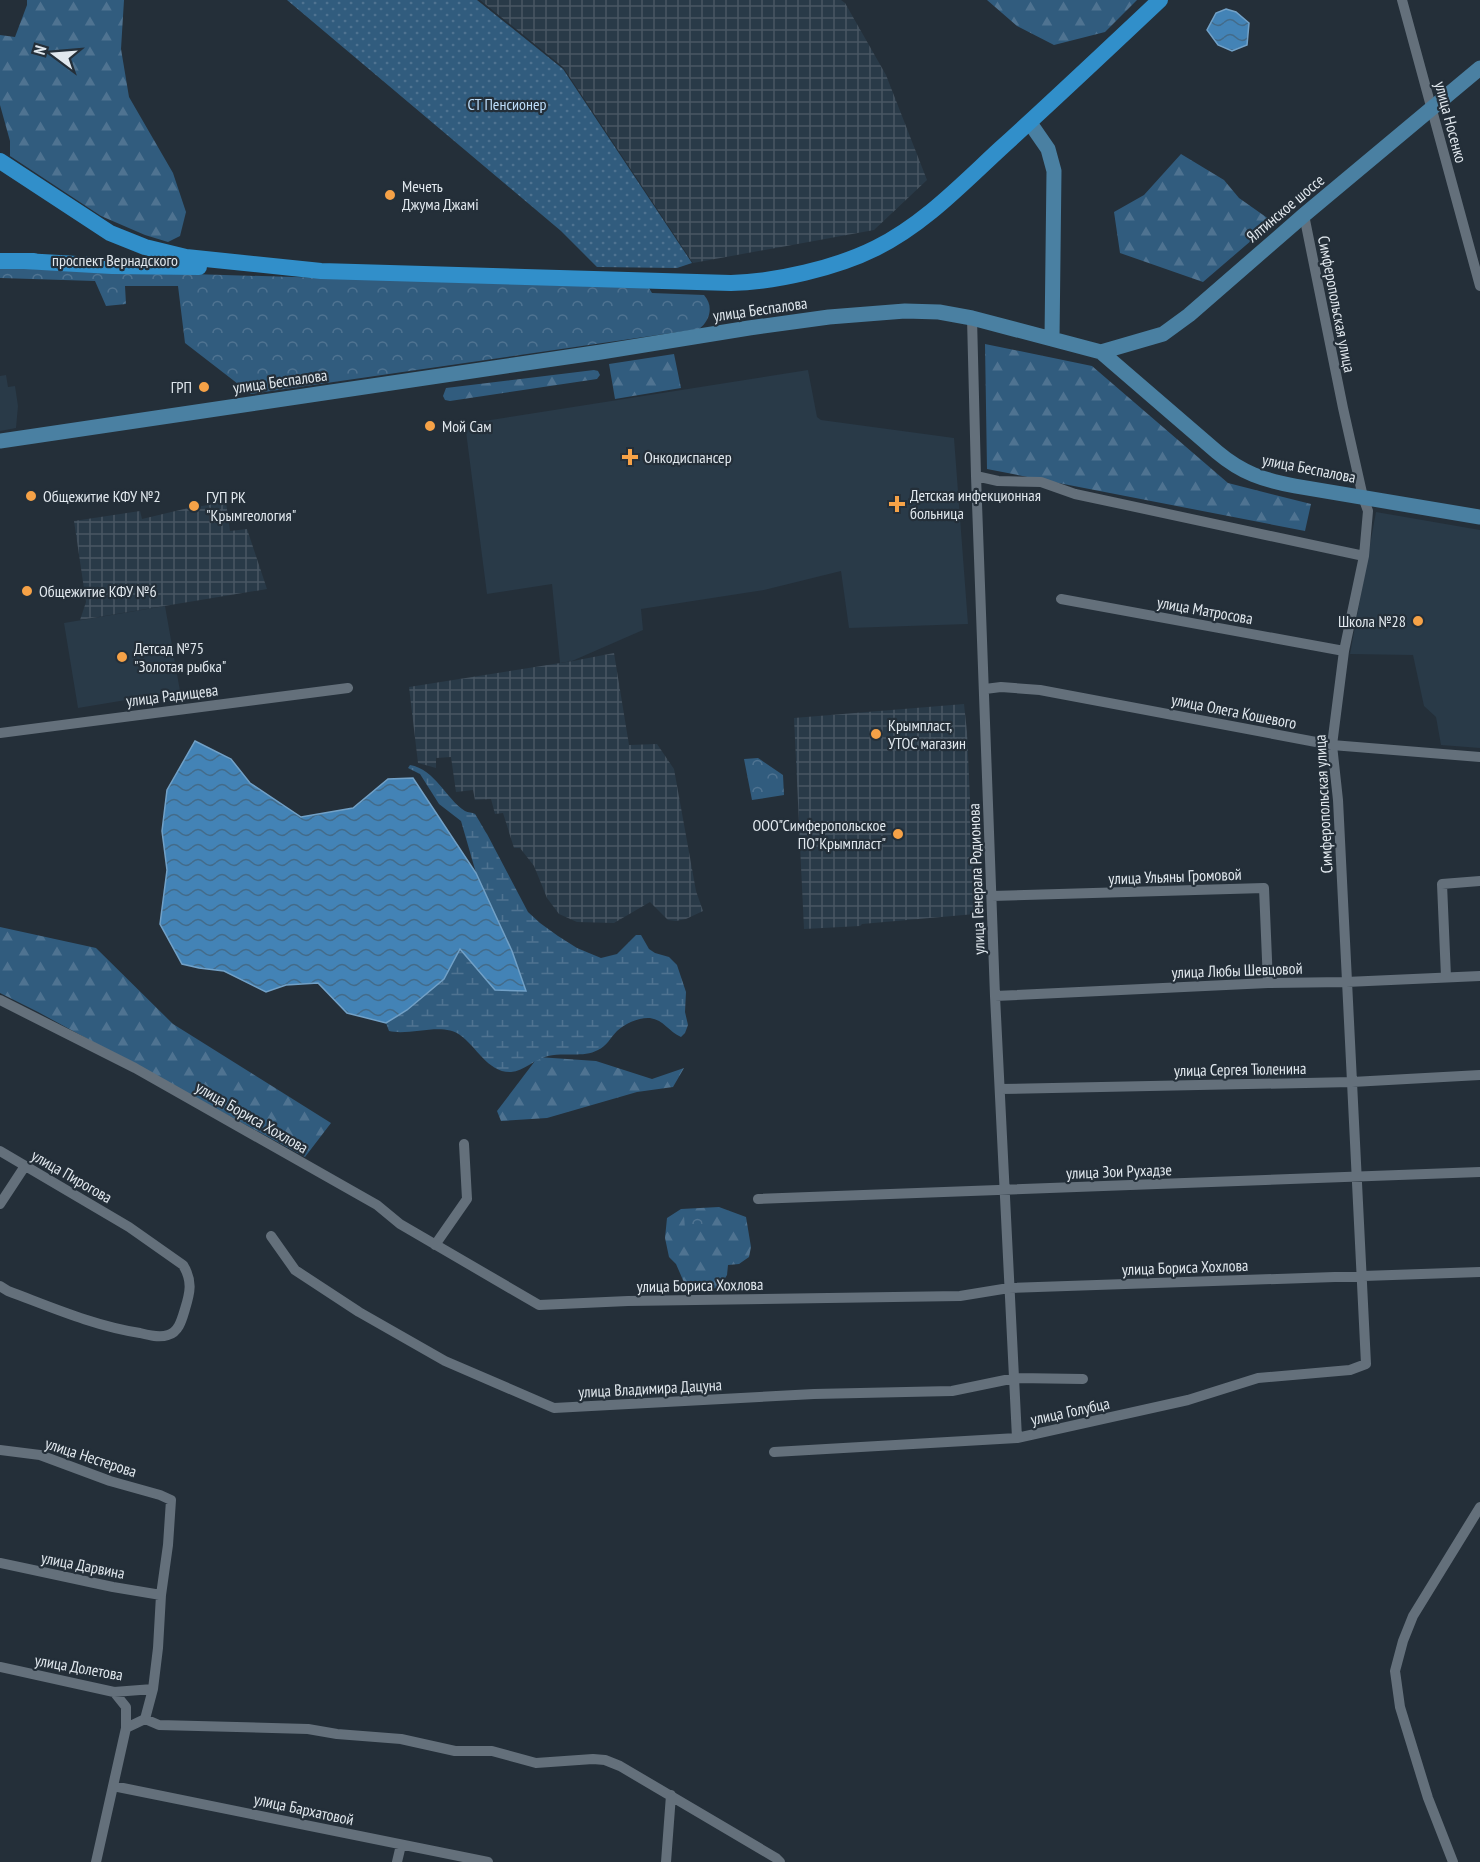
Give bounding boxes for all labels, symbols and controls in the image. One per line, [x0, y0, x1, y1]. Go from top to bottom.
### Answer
north arrow [24, 24, 84, 84]
text: N [29, 43, 50, 57]
street label: улица Носенко [1431, 79, 1472, 165]
park label: СТ Пенсионер [467, 94, 547, 114]
street label: Ялтинское шоссе [1242, 170, 1328, 246]
place label: Мечеть Джума Джамі [402, 176, 479, 214]
marker: Мечеть Джума Джамі [383, 188, 397, 202]
street label: Симферопольская улица [1314, 234, 1360, 374]
street label: проспект Вернадского [52, 250, 178, 270]
street label: улица Беспалова [712, 292, 808, 326]
street label: улица Беспалова [232, 364, 328, 398]
place label: ГРП [171, 377, 192, 397]
marker: ГРП [197, 380, 211, 394]
place label: Мой Сам [442, 416, 492, 436]
marker: Мой Сам [423, 419, 437, 433]
place label: Онкодиспансер [644, 447, 732, 467]
marker: Онкодиспансер [621, 448, 639, 466]
street label: улица Беспалова [1260, 449, 1358, 487]
place label: Детская инфекционная больница [910, 485, 1041, 523]
place label: Общежитие КФУ №2 [43, 486, 161, 506]
place label: ГУП РК "Крымгеология" [206, 487, 296, 525]
marker: Общежитие КФУ №2 [24, 489, 38, 503]
marker: Детская инфекционная больница [888, 495, 906, 513]
marker: ГУП РК "Крымгеология" [187, 499, 201, 513]
place label: Общежитие КФУ №6 [39, 581, 157, 601]
marker: Общежитие КФУ №6 [20, 584, 34, 598]
street label: улица Матросова [1156, 592, 1254, 628]
place label: Школа №28 [1338, 611, 1406, 631]
marker: Школа №28 [1411, 614, 1425, 628]
place label: Детсад №75 "Золотая рыбка" [134, 638, 226, 676]
marker: Детсад №75 "Золотая рыбка" [115, 650, 129, 664]
street label: улица Радищева [125, 679, 219, 711]
street label: улица Олега Кошевого [1170, 689, 1298, 733]
place label: Крымпласт, УТОС магазин [888, 715, 966, 753]
marker: Крымпласт, УТОС магазин [869, 727, 883, 741]
street label: Симферопольская улица [1309, 734, 1337, 874]
street label: улица Генерала Родионова [963, 803, 989, 955]
place label: ООО"Симферопольское ПО"Крымпласт" [753, 815, 886, 853]
marker: ООО"Симферопольское ПО"Крымпласт" [891, 827, 905, 841]
street label: улица Ульяны Громовой [1108, 864, 1242, 888]
street label: улица Любы Шевцовой [1171, 958, 1303, 982]
street label: улица Сергея Тюленина [1174, 1058, 1306, 1080]
street label: улица Бориса Хохлова [192, 1077, 312, 1157]
street label: улица Пирогова [28, 1145, 116, 1207]
street label: улица Зои Рухадзе [1066, 1159, 1172, 1183]
street label: улица Бориса Хохлова [1121, 1255, 1249, 1279]
street label: улица Бориса Хохлова [636, 1274, 764, 1296]
street label: улица Владимира Дацуна [578, 1374, 722, 1402]
street label: улица Голубца [1029, 1393, 1111, 1429]
street label: улица Нестерова [43, 1433, 139, 1481]
street label: улица Дарвина [39, 1547, 127, 1583]
street label: улица Долетова [33, 1649, 125, 1685]
street label: улица Бархатовой [252, 1789, 356, 1829]

